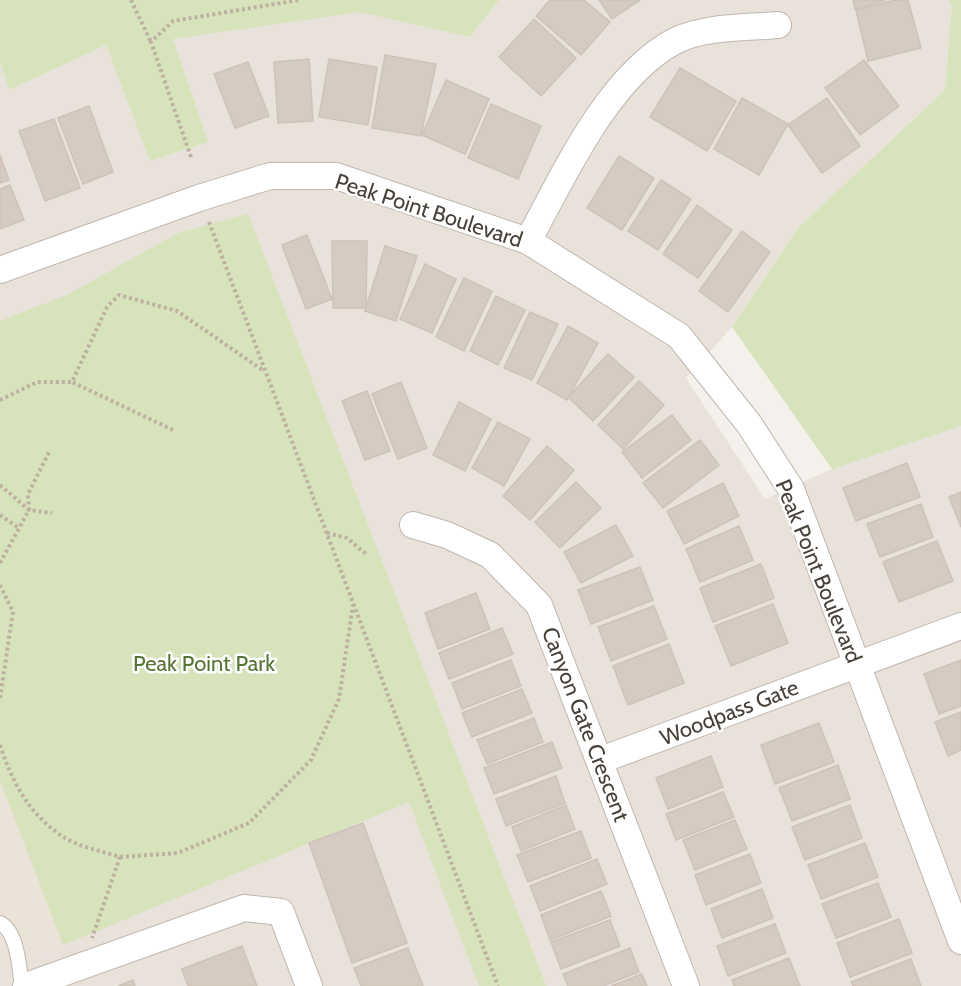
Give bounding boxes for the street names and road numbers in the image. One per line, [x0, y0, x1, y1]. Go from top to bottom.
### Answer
street label: Peak Point Boulevard [332, 167, 526, 254]
street label: Peak Point Boulevard [769, 475, 868, 667]
street label: Canyon Gate Crescent [536, 623, 635, 826]
street label: Woodpass Gate [656, 674, 802, 751]

